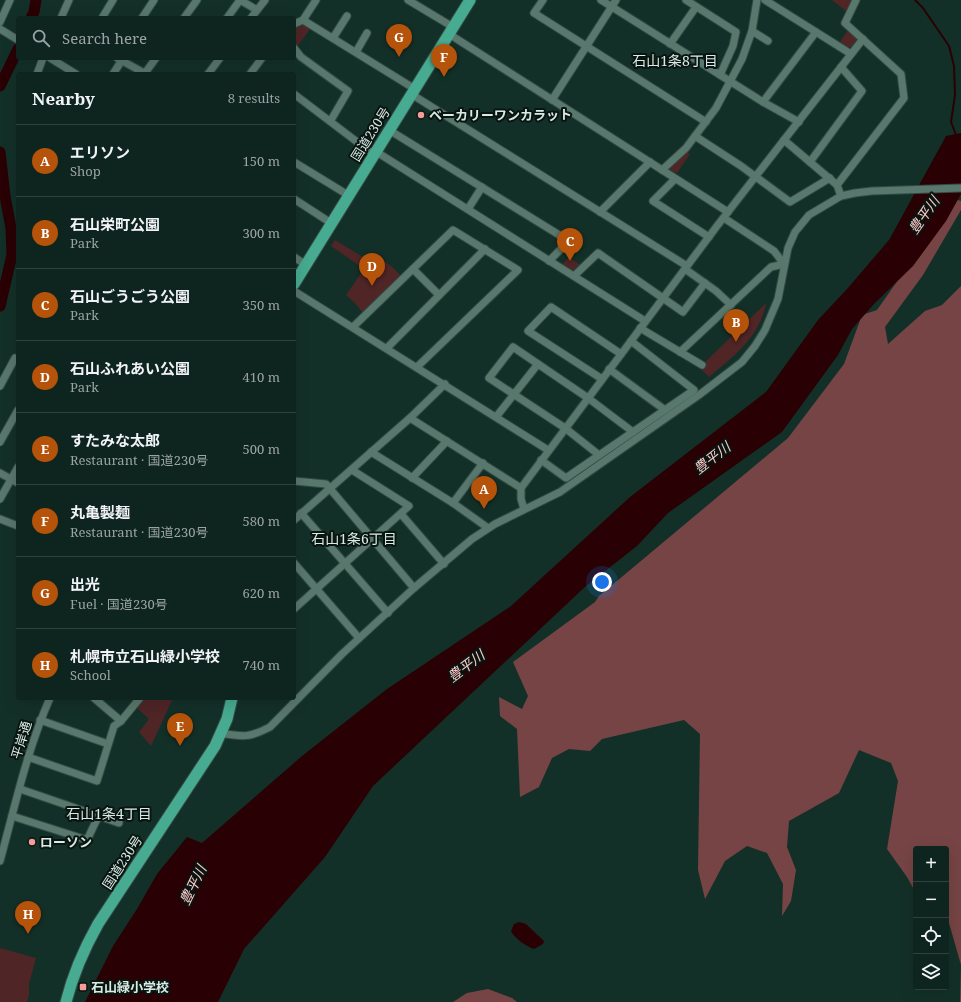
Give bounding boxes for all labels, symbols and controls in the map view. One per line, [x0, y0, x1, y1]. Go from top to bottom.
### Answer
search box [16, 16, 296, 60]
pin: G [386, 24, 412, 57]
icon: search [30, 27, 52, 49]
text: Search here [62, 28, 147, 48]
pin: F [431, 44, 457, 77]
district label: 石山1条8丁目 [632, 51, 718, 70]
text: Nearby [32, 87, 95, 110]
text: 8 results [228, 89, 280, 107]
street label: 国道230号 [346, 103, 394, 165]
place label: ベーカリーワンカラット [429, 106, 572, 124]
marker: ベーカリーワンカラット [416, 110, 426, 120]
text: エリソン [70, 142, 130, 162]
text: A [40, 152, 50, 170]
text: 150 m [243, 152, 280, 170]
text: Shop [70, 162, 101, 180]
water label: 豊平川 [904, 190, 945, 237]
text: 石山栄町公園 [70, 214, 160, 234]
text: B [41, 224, 49, 242]
text: 300 m [243, 224, 280, 242]
pin: C [557, 228, 583, 261]
text: Park [70, 234, 99, 252]
pin: D [359, 253, 385, 286]
text: 石山ごうごう公園 [70, 286, 190, 306]
text: C [41, 296, 49, 314]
text: 350 m [243, 296, 280, 314]
text: Park [70, 306, 99, 324]
pin: B [723, 309, 749, 342]
text: 石山ふれあい公園 [70, 358, 190, 378]
text: D [40, 368, 50, 386]
text: 410 m [243, 368, 280, 386]
text: Park [70, 378, 99, 396]
text: すたみな太郎 [70, 430, 160, 450]
water label: 豊平川 [689, 436, 736, 478]
text: E [41, 440, 49, 458]
text: 500 m [243, 440, 280, 458]
text: Restaurant · 国道230号 [70, 451, 208, 469]
pin: A [471, 476, 497, 509]
text: 丸亀製麺 [70, 502, 130, 522]
text: F [41, 512, 49, 530]
text: 580 m [243, 512, 280, 530]
text: Restaurant · 国道230号 [70, 523, 208, 541]
district label: 石山1条6丁目 [311, 529, 397, 548]
your location [592, 572, 612, 592]
text: 出光 [70, 574, 100, 594]
text: G [40, 584, 50, 602]
text: 620 m [243, 584, 280, 602]
text: Fuel · 国道230号 [70, 595, 168, 613]
water label: 豊平川 [443, 644, 490, 686]
text: 札幌市立石山緑小学校 [70, 646, 220, 666]
text: H [40, 656, 50, 674]
text: 740 m [243, 656, 280, 674]
text: School [70, 666, 111, 684]
pin: E [167, 713, 193, 746]
street label: 平岸通 [7, 719, 35, 761]
district label: 石山1条4丁目 [66, 804, 152, 823]
street label: 国道230号 [98, 832, 146, 892]
place label: ローソン [40, 833, 92, 851]
marker: ローソン [27, 837, 37, 847]
map controls [913, 846, 949, 990]
button: + [913, 846, 949, 882]
water label: 豊平川 [175, 860, 211, 908]
button: − [913, 882, 949, 918]
pin: H [15, 901, 41, 934]
button: locate [913, 918, 949, 954]
button: layers [913, 954, 949, 990]
place label: 石山緑小学校 [91, 978, 169, 996]
marker: 石山緑小学校 [78, 982, 88, 992]

